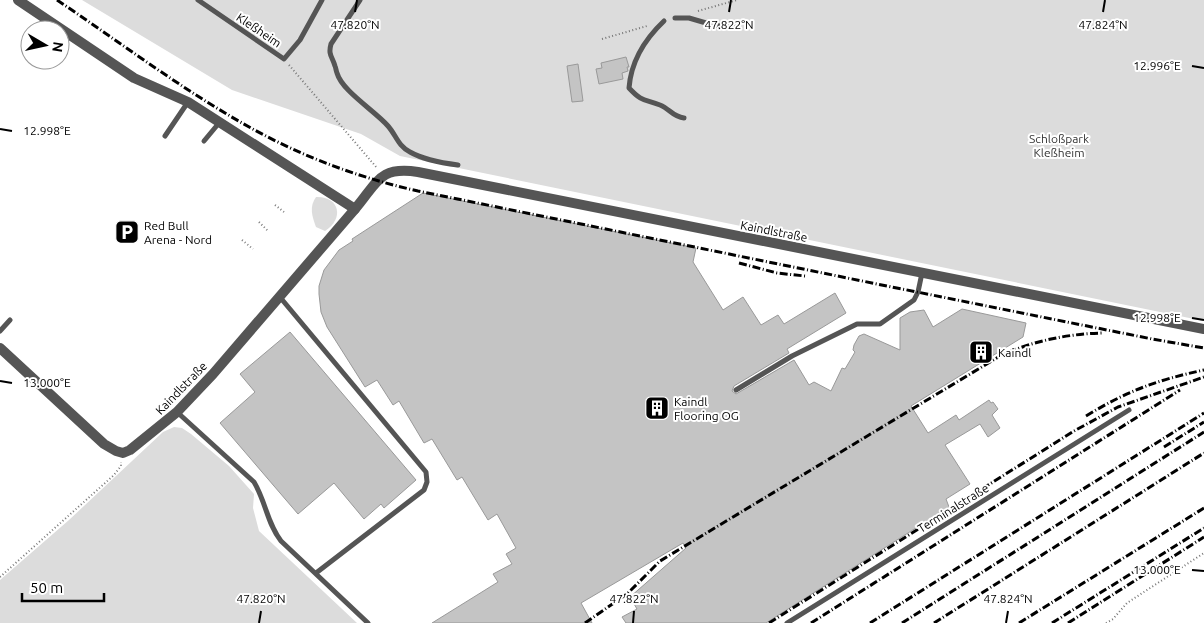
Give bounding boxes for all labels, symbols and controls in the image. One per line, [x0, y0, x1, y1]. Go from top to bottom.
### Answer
street label: Kleßheim [234, 10, 284, 50]
text: 47.820°N [330, 18, 380, 31]
text: 47.822°N [704, 18, 754, 31]
text: 47.824°N [1078, 18, 1128, 31]
north arrow [20, 20, 70, 70]
text: N [49, 41, 67, 53]
text: 12.996°E [1133, 59, 1181, 72]
text: 12.998°E [23, 124, 71, 137]
park label: Schloßpark Kleßheim [1029, 132, 1089, 159]
street label: Kaindlstraße [739, 218, 809, 244]
parking icon: Red Bull Arena - Nord [114, 219, 140, 245]
place label: Red Bull Arena - Nord [144, 219, 212, 246]
text: 12.998°E [1133, 311, 1181, 324]
building icon: Kaindl [968, 339, 994, 365]
place label: Kaindl [998, 346, 1031, 359]
street label: Kaindlstraße [153, 359, 209, 417]
text: 13.000°E [23, 376, 71, 389]
building icon: Kaindl Flooring OG [644, 395, 670, 421]
place label: Kaindl Flooring OG [674, 395, 739, 422]
street label: Terminalstraße [915, 481, 991, 535]
text: 13.000°E [1133, 563, 1181, 576]
scale bar [22, 570, 105, 602]
text: 50 m [30, 579, 63, 596]
text: 47.820°N [236, 592, 286, 605]
text: 47.822°N [609, 592, 659, 605]
text: 47.824°N [983, 592, 1033, 605]

